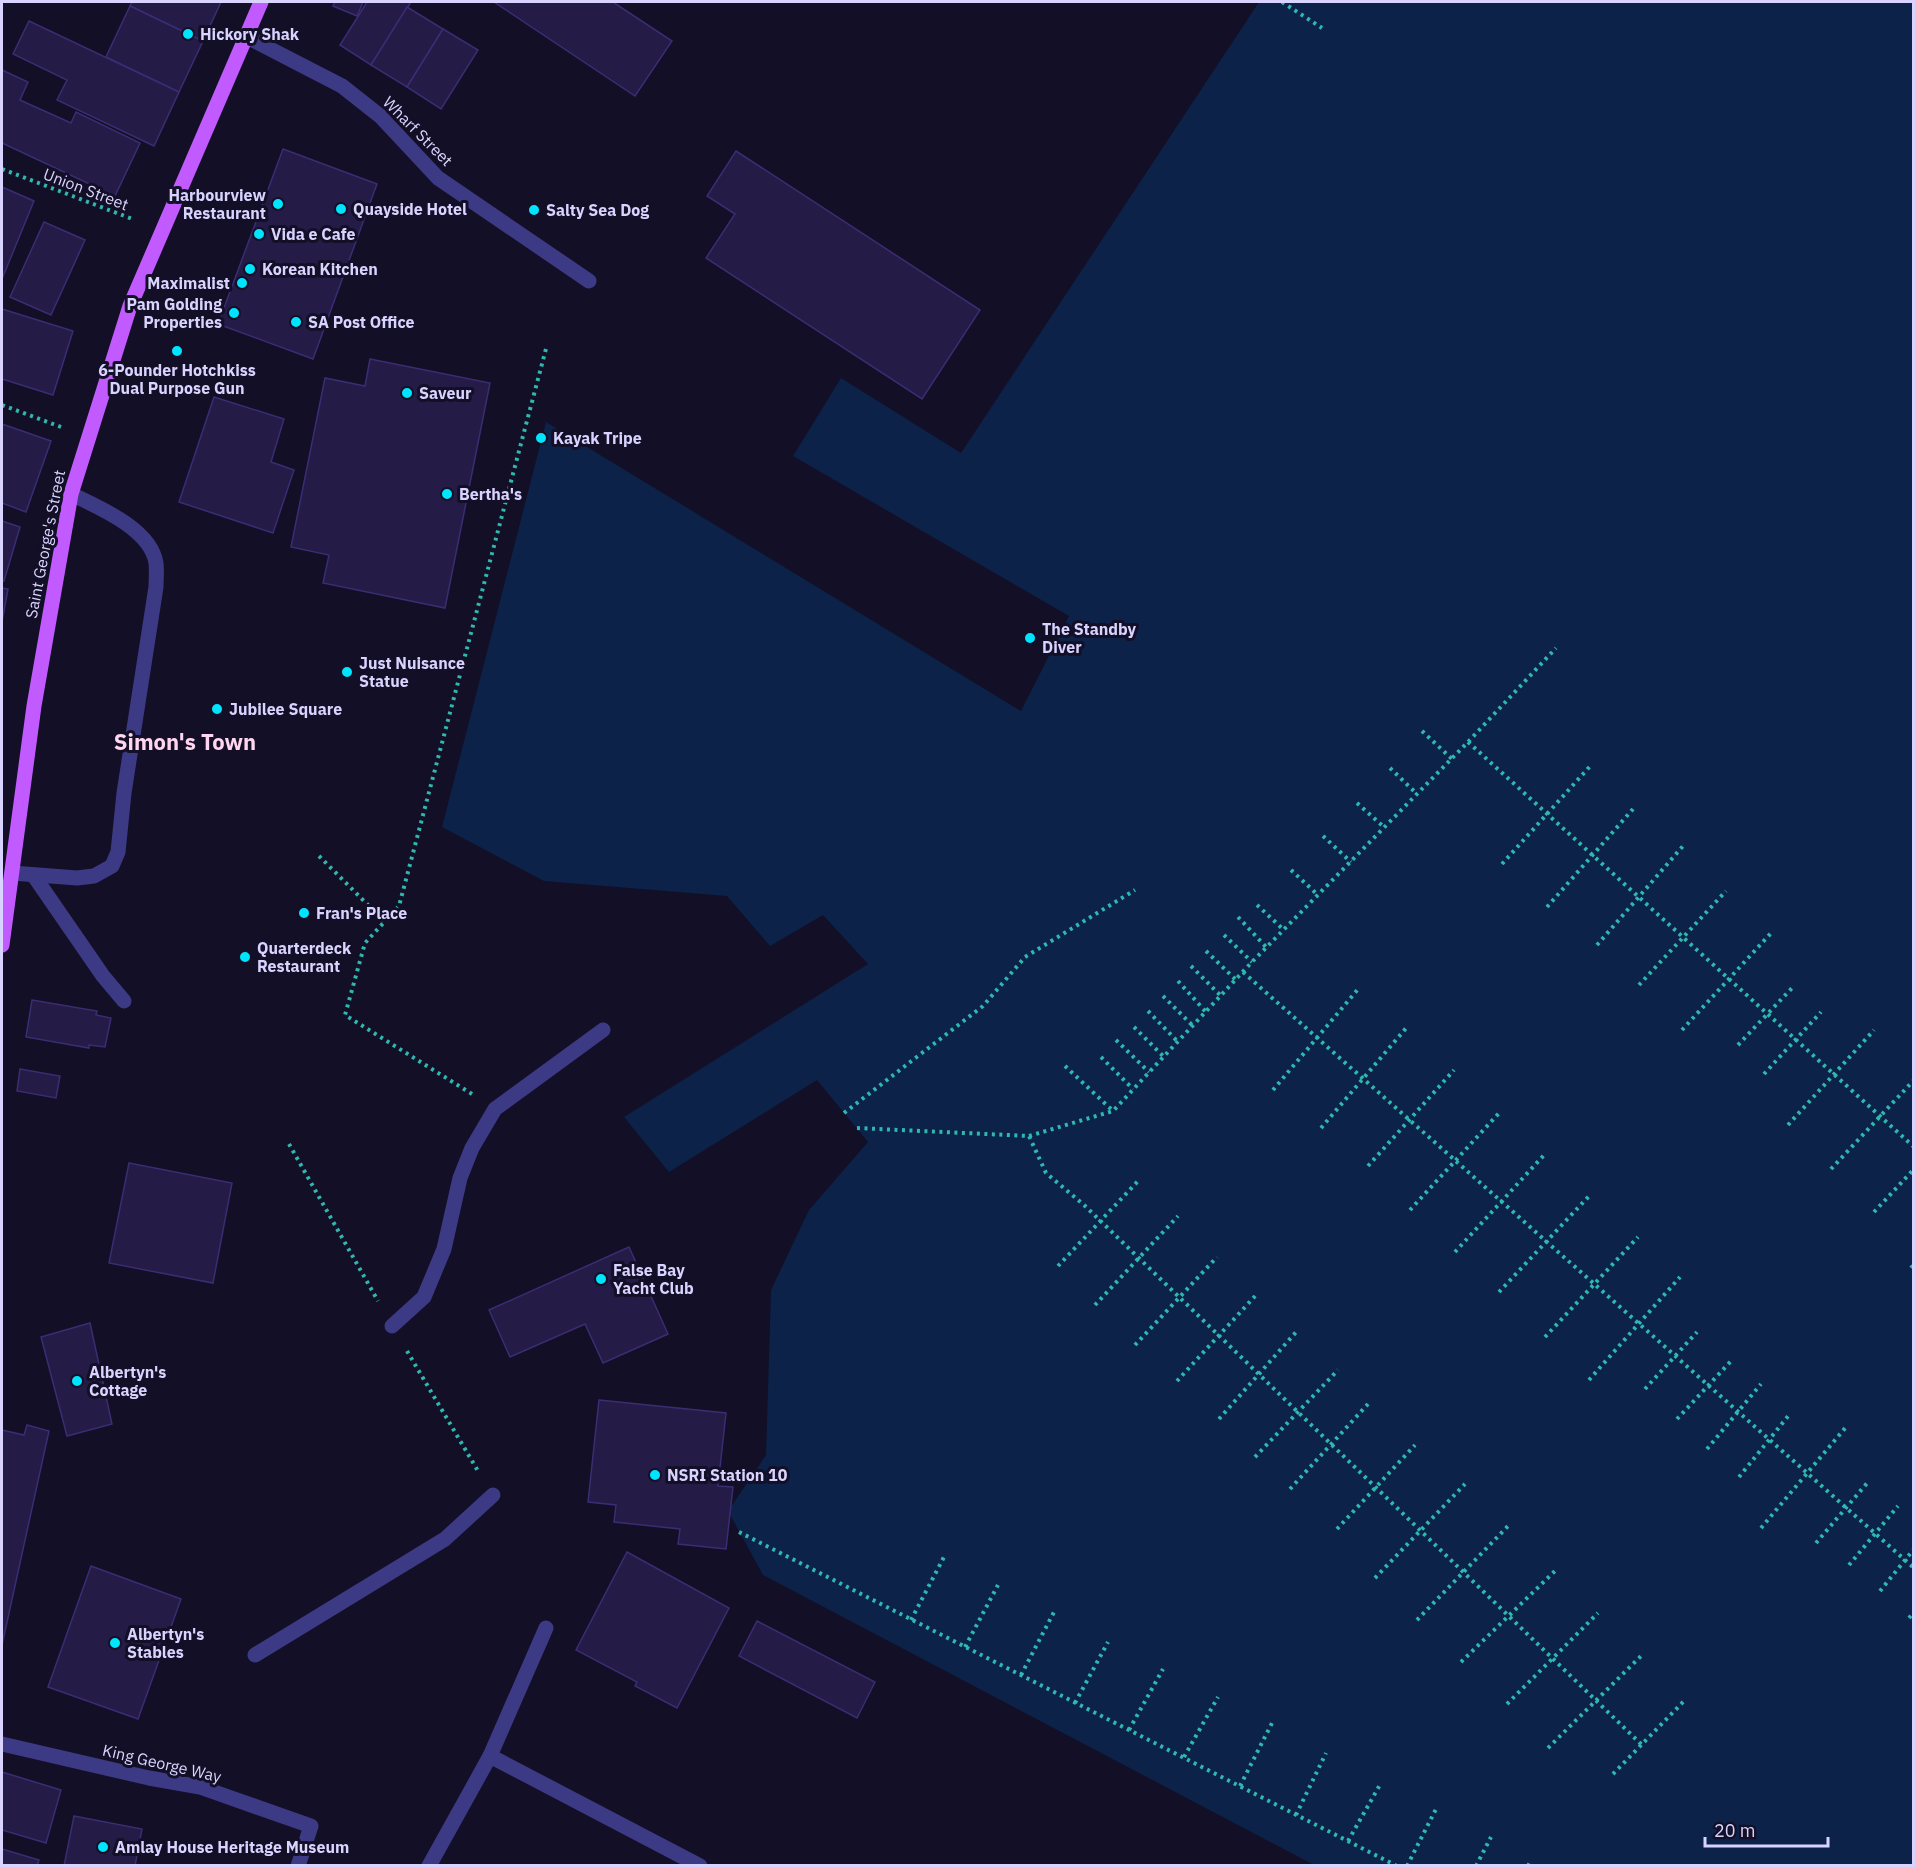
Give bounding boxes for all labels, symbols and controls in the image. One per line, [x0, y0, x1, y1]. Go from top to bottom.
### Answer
place label: Hickory Shak [200, 24, 300, 44]
marker: Hickory Shak [181, 27, 195, 41]
street label: Wharf Street [379, 92, 457, 170]
street label: Union Street [41, 164, 131, 214]
place label: Harbourview Restaurant [168, 185, 267, 223]
marker: Harbourview Restaurant [271, 197, 285, 211]
place label: Quayside Hotel [353, 199, 467, 219]
place label: Salty Sea Dog [546, 200, 649, 220]
marker: Quayside Hotel [334, 202, 348, 216]
marker: Salty Sea Dog [527, 203, 541, 217]
place label: Vida e Cafe [271, 224, 356, 244]
marker: Vida e Cafe [252, 227, 266, 241]
place label: Korean Kitchen [262, 259, 378, 279]
marker: Korean Kitchen [243, 262, 257, 276]
place label: Maximalist [147, 273, 230, 293]
marker: Maximalist [235, 276, 249, 290]
place label: Pam Golding Properties [127, 294, 222, 332]
marker: Pam Golding Properties [227, 306, 241, 320]
place label: SA Post Office [308, 312, 415, 332]
marker: SA Post Office [289, 315, 303, 329]
marker: 6-Pounder Hotchkiss Dual Purpose Gun [170, 344, 184, 358]
place label: 6-Pounder Hotchkiss Dual Purpose Gun [98, 360, 256, 398]
place label: Saveur [419, 383, 472, 403]
marker: Saveur [400, 386, 414, 400]
place label: Kayak Tripe [553, 428, 642, 448]
marker: Kayak Tripe [534, 431, 548, 445]
street label: Saint George's Street [21, 468, 69, 620]
place label: Bertha's [459, 484, 522, 504]
marker: Bertha's [440, 487, 454, 501]
place label: The Standby Diver [1042, 619, 1137, 657]
marker: The Standby Diver [1023, 631, 1037, 645]
place label: Just Nuisance Statue [359, 653, 465, 691]
marker: Just Nuisance Statue [340, 665, 354, 679]
place label: Jubilee Square [229, 699, 342, 719]
marker: Jubilee Square [210, 702, 224, 716]
district label: Simon's Town [114, 727, 256, 756]
place label: Fran's Place [316, 903, 407, 923]
marker: Fran's Place [297, 906, 311, 920]
place label: Quarterdeck Restaurant [257, 938, 352, 976]
marker: Quarterdeck Restaurant [238, 950, 252, 964]
place label: False Bay Yacht Club [613, 1260, 694, 1298]
marker: False Bay Yacht Club [594, 1272, 608, 1286]
place label: Albertyn's Cottage [89, 1362, 166, 1400]
marker: Albertyn's Cottage [70, 1374, 84, 1388]
place label: NSRI Station 10 [667, 1465, 788, 1485]
marker: NSRI Station 10 [648, 1468, 662, 1482]
place label: Albertyn's Stables [127, 1624, 204, 1662]
marker: Albertyn's Stables [108, 1636, 122, 1650]
street label: King George Way [101, 1740, 223, 1786]
scale bar [1705, 1810, 1828, 1848]
text: 20 m [1714, 1819, 1756, 1842]
place label: Amlay House Heritage Museum [115, 1837, 349, 1857]
marker: Amlay House Heritage Museum [96, 1840, 110, 1854]

